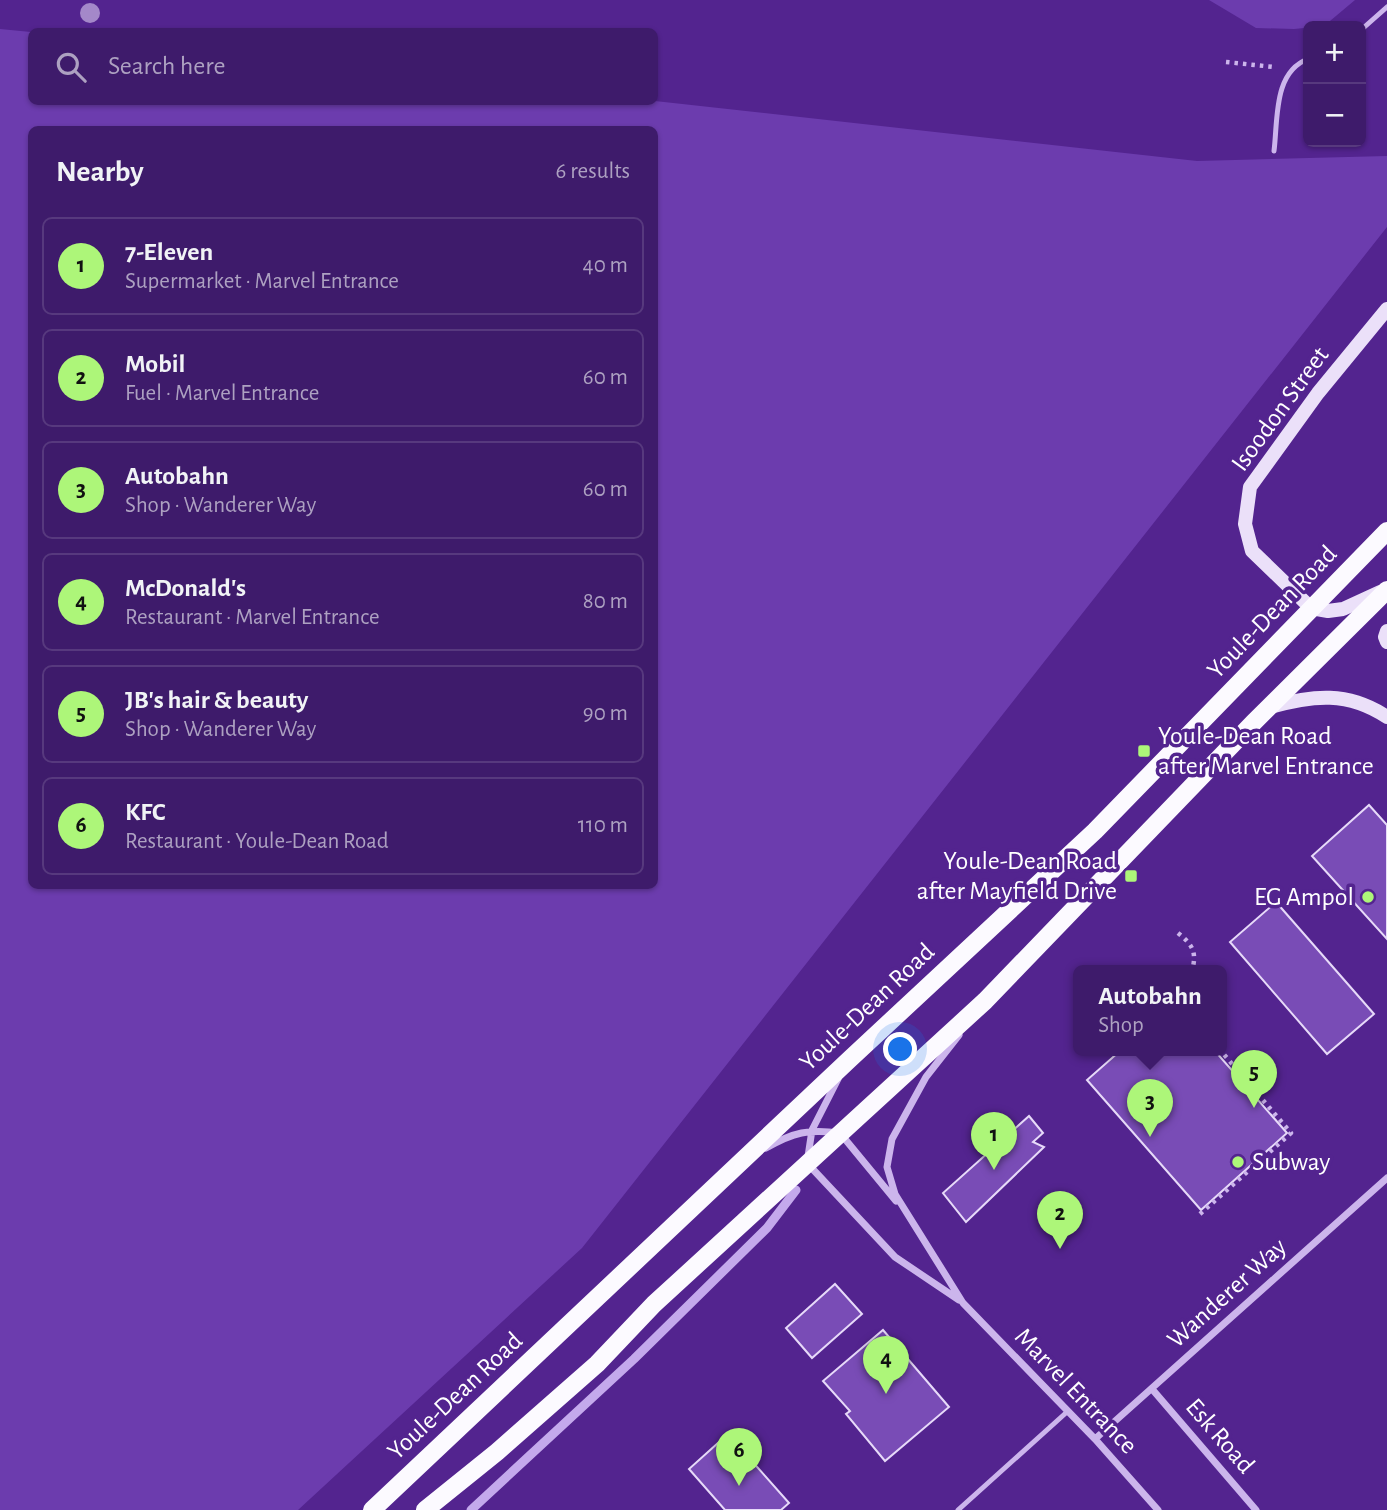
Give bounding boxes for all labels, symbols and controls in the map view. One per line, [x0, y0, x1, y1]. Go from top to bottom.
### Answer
map controls [1303, 21, 1366, 147]
button: + [1303, 21, 1366, 84]
search box [28, 28, 658, 105]
icon: search [52, 48, 90, 86]
text: Search here [108, 53, 226, 79]
button: − [1303, 84, 1366, 147]
text: Nearby [56, 157, 144, 187]
text: 6 results [556, 160, 630, 183]
text: 7-Eleven [125, 239, 213, 265]
text: 1 [77, 254, 85, 277]
text: 40 m [583, 254, 628, 277]
text: Supermarket · Marvel Entrance [125, 270, 399, 293]
street label: Isoodon Street [1226, 342, 1334, 476]
text: Mobil [125, 351, 185, 377]
text: 2 [76, 366, 86, 389]
text: 60 m [583, 366, 628, 389]
text: Fuel · Marvel Entrance [125, 382, 319, 405]
text: Autobahn [125, 463, 229, 489]
text: 3 [76, 478, 86, 501]
text: 60 m [583, 478, 628, 501]
text: Shop · Wanderer Way [125, 494, 316, 517]
street label: Youle-Dean Road [1202, 541, 1342, 683]
text: McDonald's [125, 575, 246, 601]
text: 4 [75, 590, 87, 613]
text: 80 m [583, 590, 628, 613]
text: Restaurant · Marvel Entrance [125, 606, 380, 629]
text: JB's hair & beauty [125, 687, 308, 713]
text: 5 [76, 702, 86, 725]
text: 90 m [583, 702, 628, 725]
text: Shop · Wanderer Way [125, 718, 316, 741]
place label: Youle-Dean Road after Marvel Entrance [1158, 723, 1374, 779]
marker: Youle-Dean Road after Marvel Entrance [1136, 743, 1152, 759]
text: KFC [125, 799, 165, 825]
text: 6 [75, 814, 87, 837]
text: 110 m [578, 814, 628, 837]
text: Restaurant · Youle-Dean Road [125, 830, 389, 853]
place label: Youle-Dean Road after Mayfield Drive [917, 848, 1117, 904]
marker: Youle-Dean Road after Mayfield Drive [1123, 868, 1139, 884]
place label: EG Ampol [1254, 884, 1354, 910]
marker: EG Ampol [1360, 889, 1376, 905]
street label: Youle-Dean Road [795, 938, 939, 1076]
popup [1073, 965, 1227, 1056]
text: Autobahn [1098, 983, 1202, 1009]
text: Shop [1098, 1014, 1144, 1037]
your location [883, 1032, 917, 1066]
pin: 5 [1231, 1050, 1277, 1108]
pin: 3 [1127, 1079, 1173, 1137]
pin: 1 [971, 1112, 1017, 1170]
place label: Subway [1252, 1149, 1330, 1175]
marker: Subway [1230, 1154, 1246, 1170]
pin: 2 [1037, 1191, 1083, 1249]
street label: Wanderer Way [1163, 1233, 1291, 1353]
street label: Marvel Entrance [1010, 1323, 1142, 1459]
street label: Youle-Dean Road [383, 1327, 527, 1465]
pin: 4 [863, 1336, 909, 1394]
street label: Esk Road [1181, 1394, 1259, 1478]
pin: 6 [716, 1428, 762, 1486]

